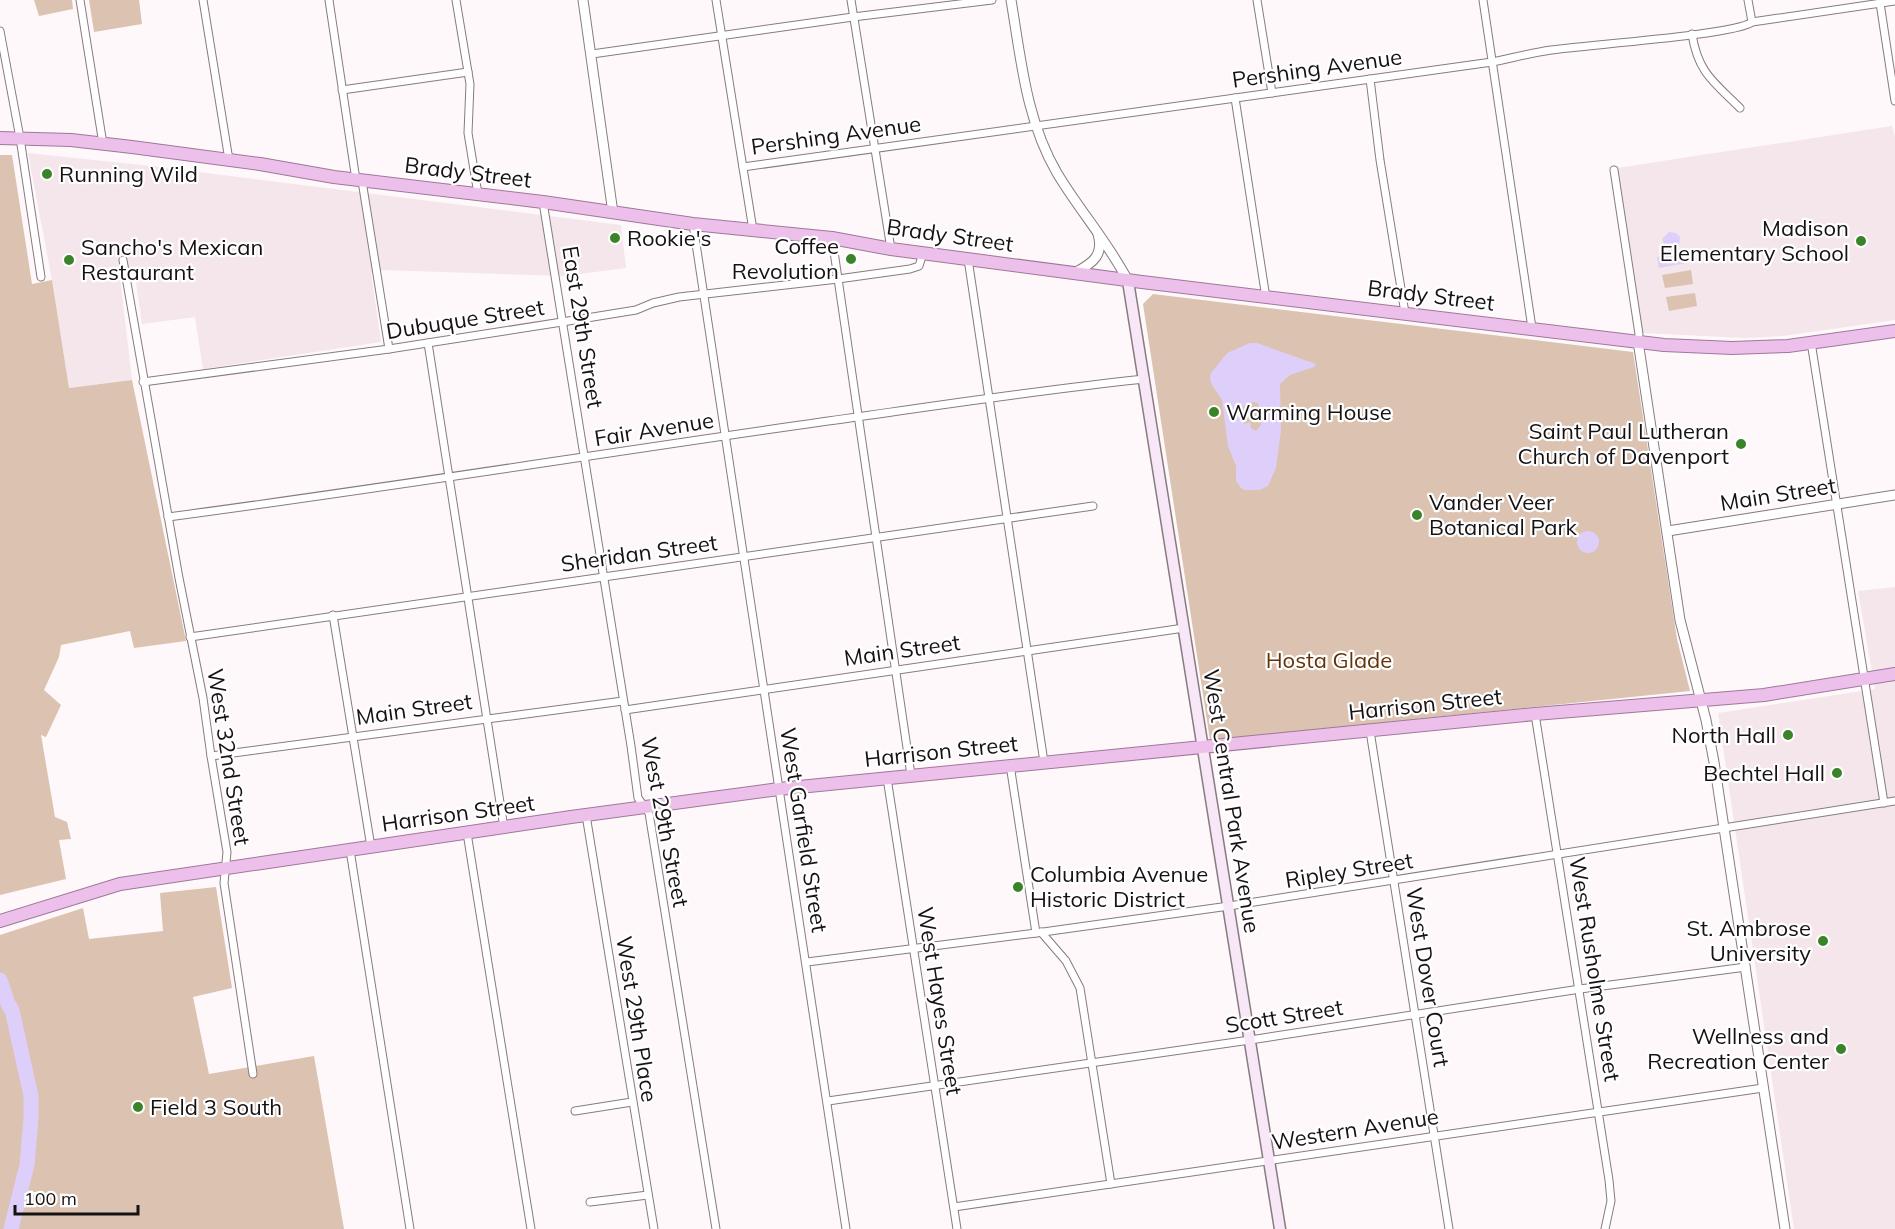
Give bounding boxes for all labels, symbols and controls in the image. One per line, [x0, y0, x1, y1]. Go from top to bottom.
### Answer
street label: Pershing Avenue [1230, 42, 1404, 94]
street label: Pershing Avenue [749, 109, 923, 161]
street label: Brady Street [403, 150, 533, 194]
place label: Running Wild [59, 160, 198, 188]
marker: Running Wild [40, 167, 54, 181]
street label: Brady Street [885, 212, 1015, 258]
place label: Madison Elementary School [1660, 214, 1849, 267]
place label: Rookie's [627, 224, 711, 252]
marker: Rookie's [608, 231, 622, 245]
place label: Coffee Revolution [732, 232, 839, 285]
place label: Sancho's Mexican Restaurant [81, 233, 263, 286]
marker: Madison Elementary School [1854, 234, 1868, 248]
street label: East 29th Street [556, 244, 610, 410]
marker: Coffee Revolution [844, 252, 858, 266]
marker: Sancho's Mexican Restaurant [62, 253, 76, 267]
street label: Brady Street [1366, 273, 1496, 317]
street label: Dubuque Street [384, 293, 546, 345]
place label: Warming House [1226, 398, 1392, 426]
marker: Warming House [1207, 405, 1221, 419]
street label: Fair Avenue [592, 406, 716, 452]
place label: Saint Paul Lutheran Church of Davenport [1517, 417, 1729, 470]
marker: Saint Paul Lutheran Church of Davenport [1734, 437, 1748, 451]
street label: Main Street [1718, 471, 1838, 517]
place label: Vander Veer Botanical Park [1429, 488, 1577, 541]
marker: Vander Veer Botanical Park [1410, 508, 1424, 522]
street label: Sheridan Street [559, 528, 719, 578]
street label: Main Street [842, 628, 962, 672]
park label: Hosta Glade [1266, 646, 1392, 674]
street label: West 32nd Street [201, 667, 257, 848]
street label: West Central Park Avenue [1197, 667, 1267, 935]
street label: Harrison Street [1347, 682, 1503, 726]
street label: Main Street [354, 687, 474, 731]
place label: North Hall [1672, 721, 1776, 749]
street label: West Garfield Street [774, 726, 834, 935]
marker: North Hall [1781, 728, 1795, 742]
street label: Harrison Street [863, 729, 1019, 773]
street label: West 29th Street [635, 734, 695, 910]
place label: Bechtel Hall [1703, 759, 1825, 787]
marker: Bechtel Hall [1830, 766, 1844, 780]
street label: Harrison Street [380, 788, 537, 838]
street label: Ripley Street [1283, 846, 1415, 894]
street label: West Rusholme Street [1563, 855, 1627, 1083]
place label: Columbia Avenue Historic District [1030, 860, 1208, 913]
marker: Columbia Avenue Historic District [1011, 880, 1025, 894]
street label: West Dover Court [1400, 885, 1456, 1069]
street label: West Hayes Street [911, 905, 969, 1097]
place label: St. Ambrose University [1687, 914, 1811, 967]
street label: West 29th Place [610, 934, 664, 1104]
marker: St. Ambrose University [1816, 934, 1830, 948]
street label: Scott Street [1223, 993, 1345, 1039]
place label: Wellness and Recreation Center [1647, 1022, 1829, 1075]
marker: Wellness and Recreation Center [1834, 1042, 1848, 1056]
place label: Field 3 South [150, 1093, 282, 1121]
marker: Field 3 South [131, 1100, 145, 1114]
street label: Western Avenue [1269, 1102, 1441, 1156]
scale bar [15, 1178, 138, 1216]
text: 100 m [24, 1187, 77, 1210]

